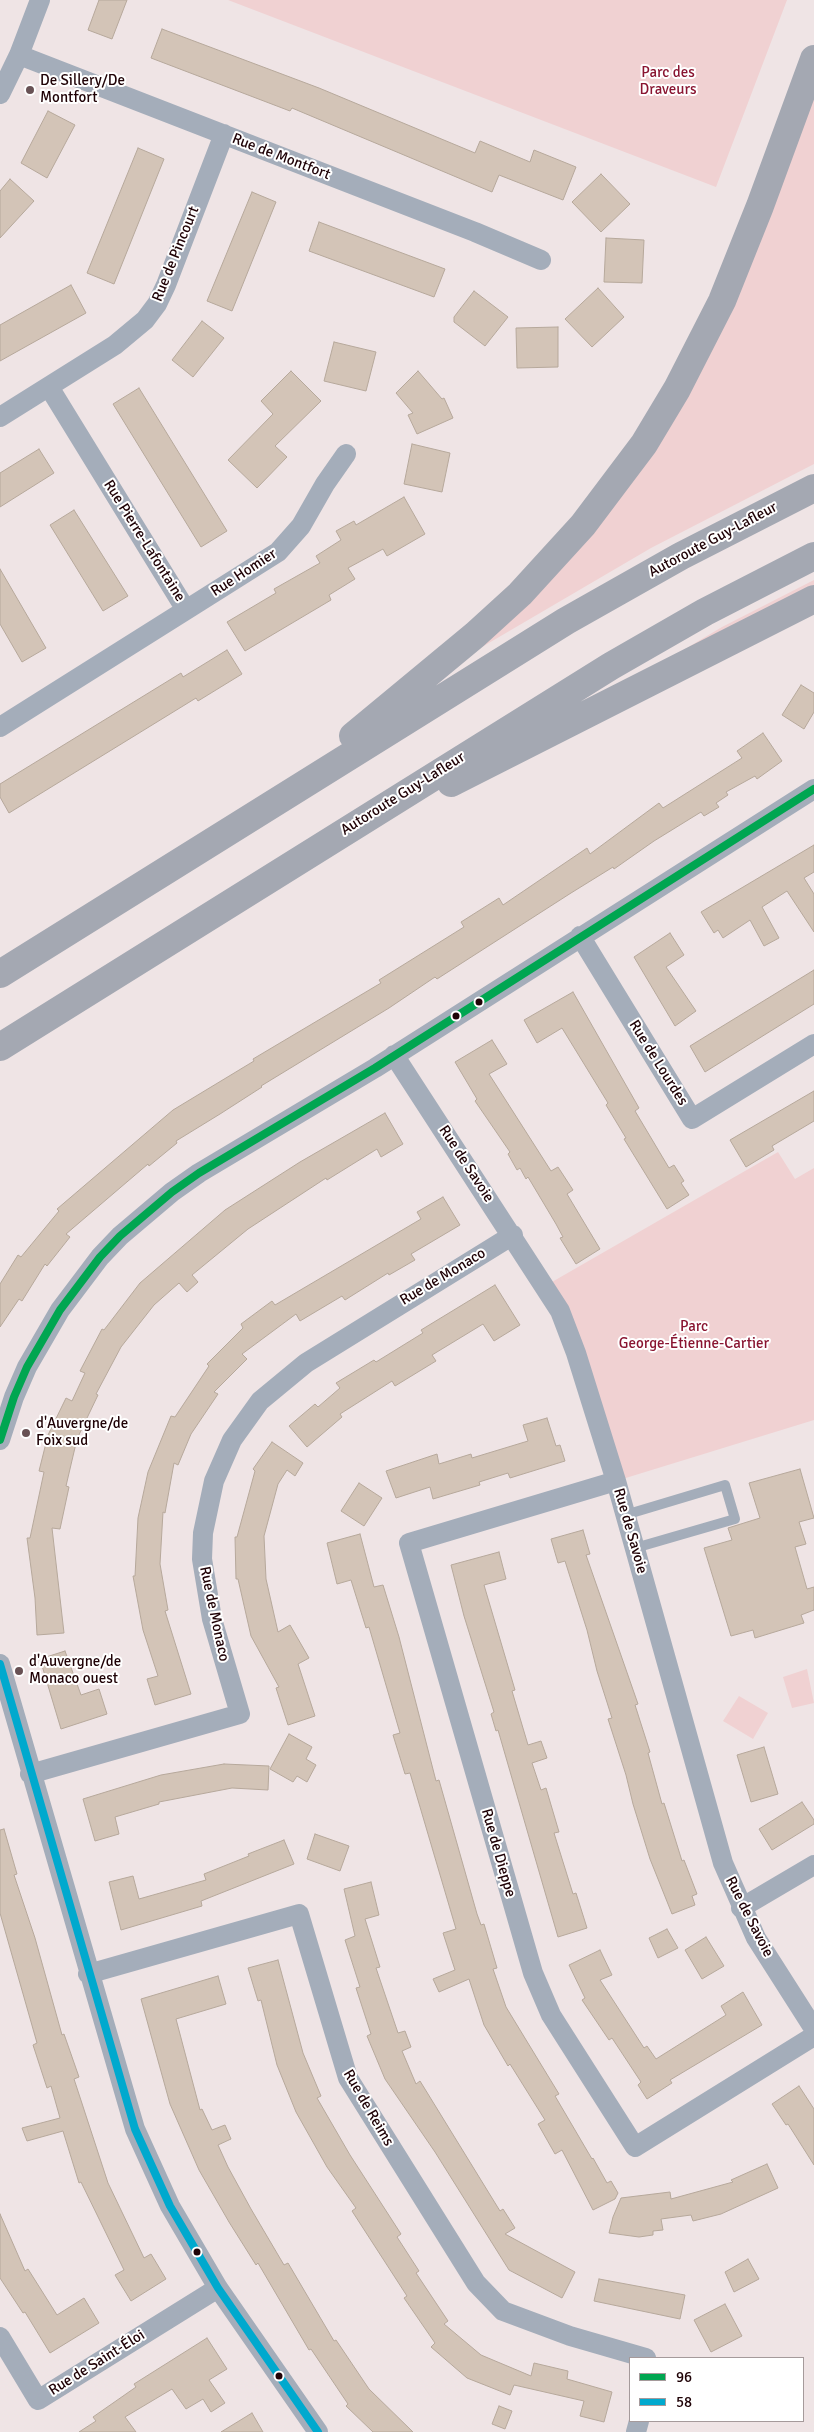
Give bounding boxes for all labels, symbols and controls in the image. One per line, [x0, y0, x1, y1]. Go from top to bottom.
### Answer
park label: Parc des Draveurs [640, 64, 696, 99]
place label: De Sillery/De Montfort [40, 72, 125, 107]
marker: De Sillery/De Montfort [24, 84, 36, 96]
street label: Rue de Montfort [229, 130, 333, 184]
street label: Rue de Pincourt [149, 204, 203, 304]
street label: Rue Pierre-Lafontaine [99, 477, 189, 605]
street label: Autoroute Guy-Lafleur [646, 498, 780, 582]
street label: Rue Homier [208, 545, 280, 601]
street label: Autoroute Guy-Lafleur [338, 748, 468, 840]
unlabelled marker [474, 997, 484, 1007]
unlabelled marker [451, 1011, 461, 1021]
street label: Rue de Lourdes [625, 1017, 691, 1109]
street label: Rue de Savoie [434, 1122, 498, 1206]
street label: Rue de Monaco [397, 1244, 489, 1310]
park label: Parc George-Étienne-Cartier [619, 1318, 769, 1353]
place label: d'Auvergne/de Foix sud [36, 1415, 128, 1450]
marker: d'Auvergne/de Foix sud [20, 1427, 32, 1439]
street label: Rue de Savoie [609, 1486, 651, 1576]
street label: Rue de Monaco [195, 1565, 233, 1663]
place label: d'Auvergne/de Monaco ouest [29, 1653, 121, 1688]
marker: d'Auvergne/de Monaco ouest [13, 1665, 25, 1677]
street label: Rue de Dieppe [477, 1807, 519, 1899]
street label: Rue de Savoie [721, 1874, 777, 1960]
street label: Rue de Reims [339, 2067, 397, 2149]
unlabelled marker [192, 2247, 202, 2257]
street label: Rue de Saint-Éloi [46, 2326, 148, 2400]
legend [629, 2357, 804, 2422]
text: 96 [676, 2368, 692, 2386]
unlabelled marker [274, 2371, 284, 2381]
text: 58 [676, 2393, 692, 2411]

